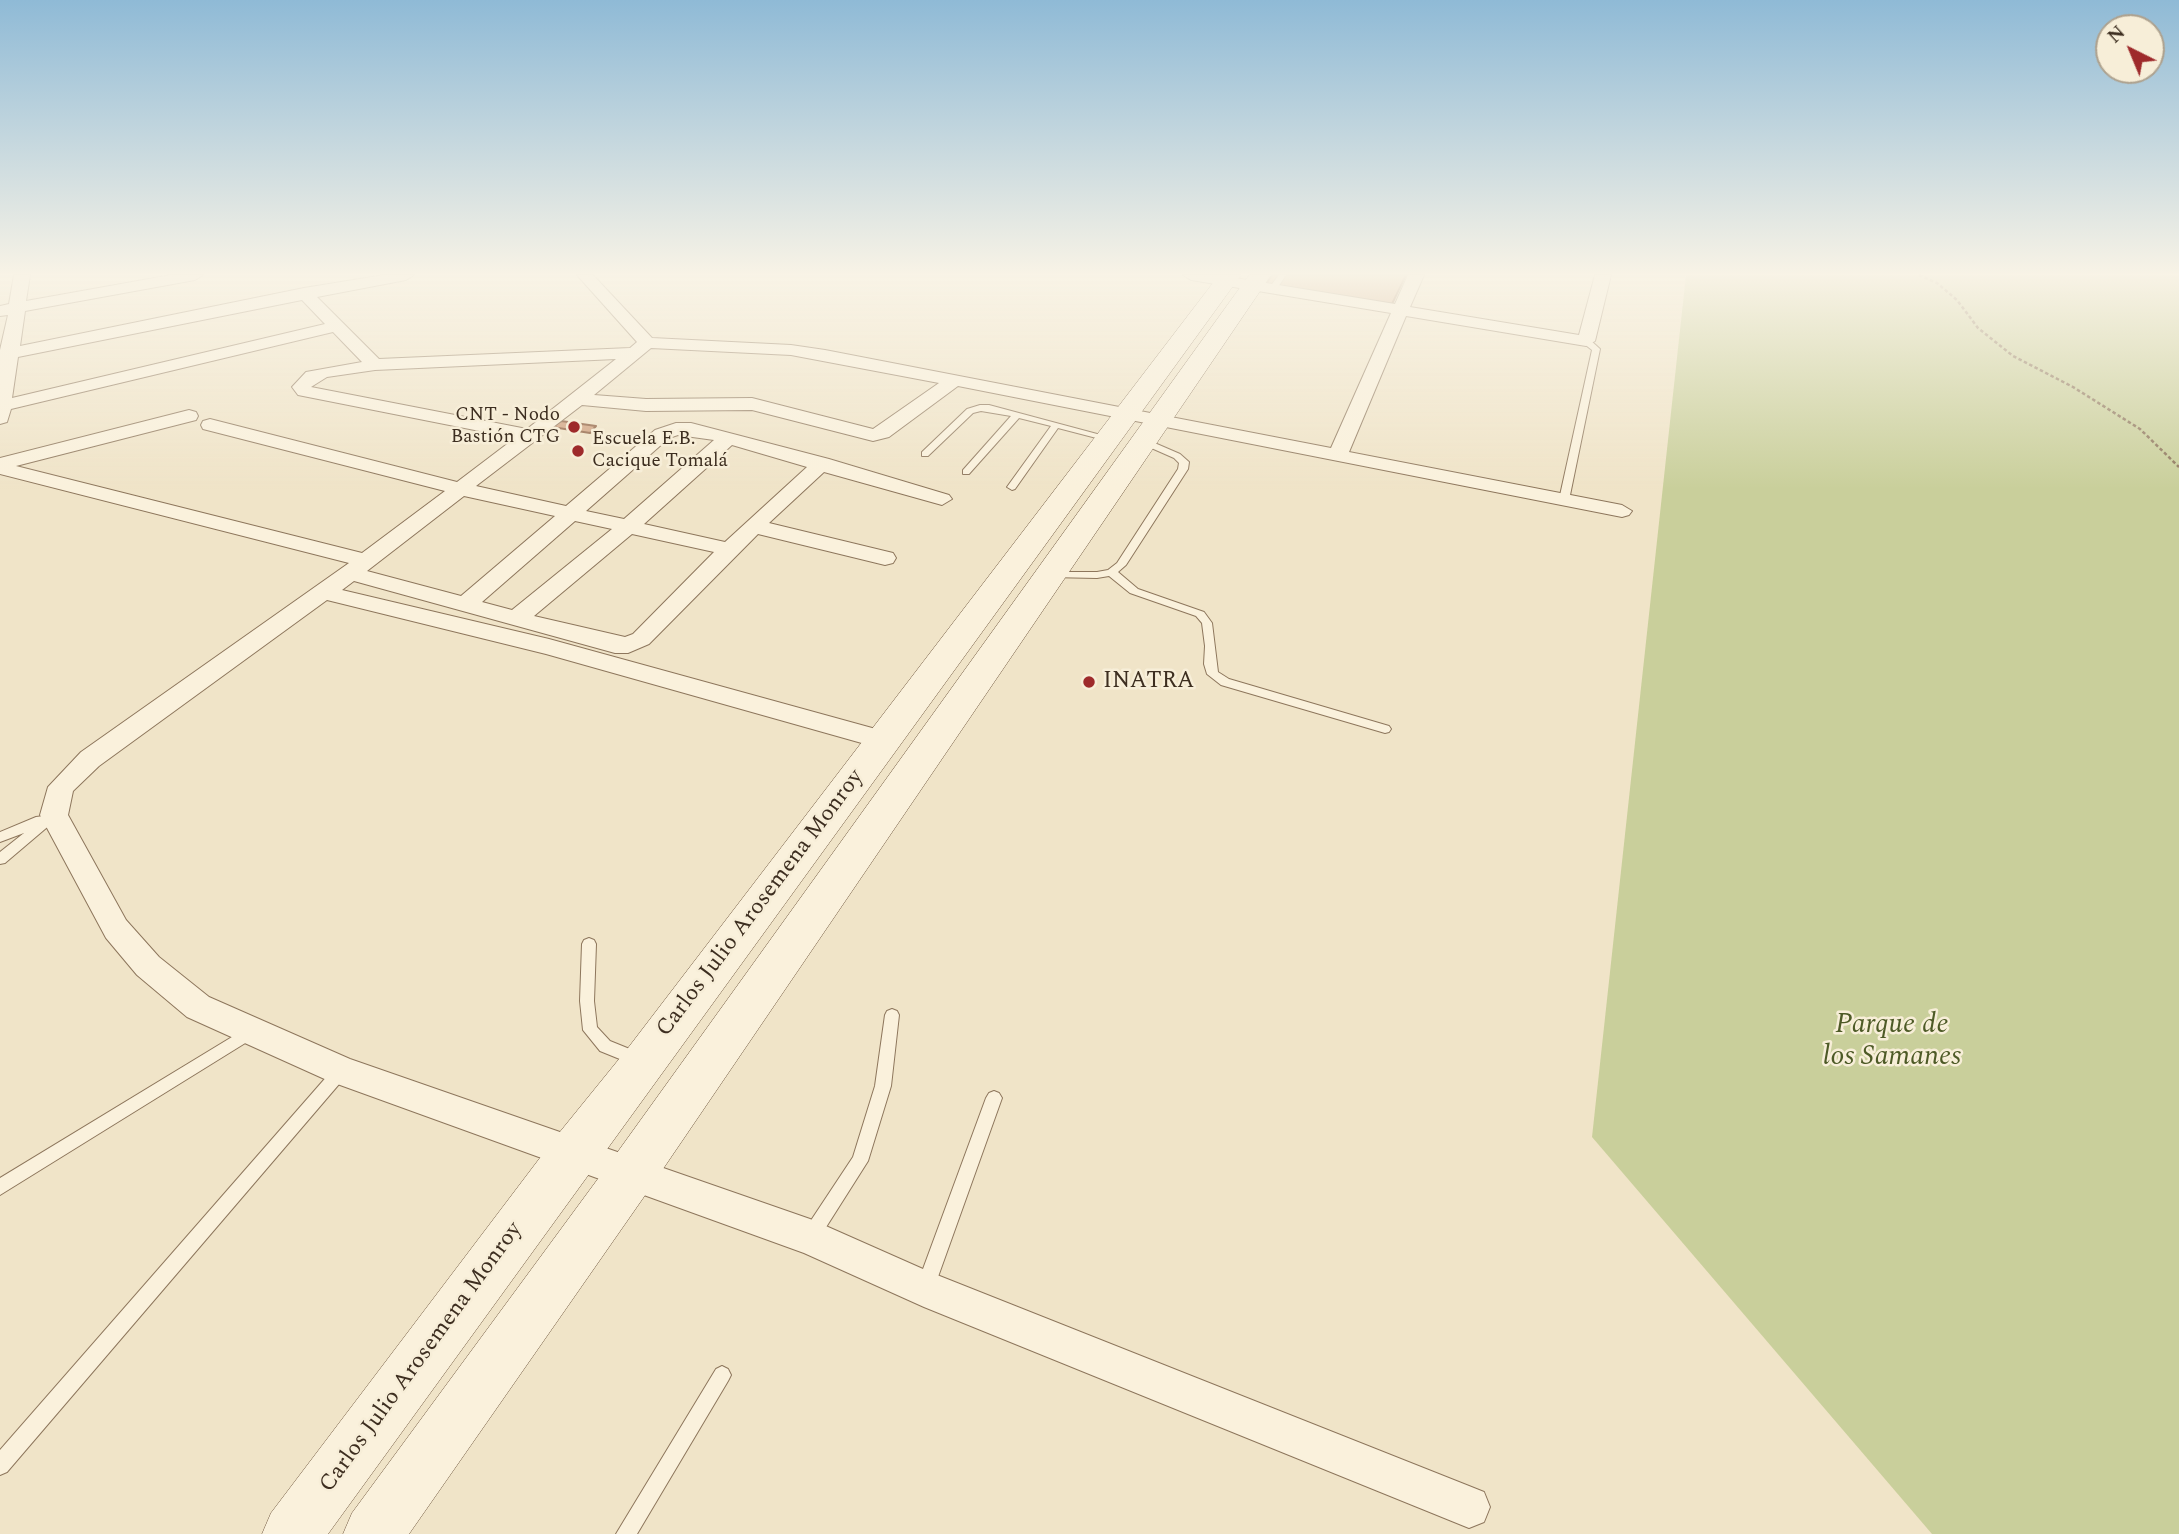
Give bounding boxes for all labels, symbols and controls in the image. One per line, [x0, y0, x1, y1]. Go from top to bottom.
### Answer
north arrow [2095, 14, 2165, 84]
text: N [2101, 19, 2132, 51]
place label: CNT - Nodo Bastión CTG [451, 405, 560, 449]
marker: CNT - Nodo Bastión CTG [566, 419, 582, 435]
place label: Escuela E.B. Cacique Tomalá [592, 429, 728, 473]
marker: Escuela E.B. Cacique Tomalá [570, 443, 586, 459]
place label: INATRA [1103, 668, 1194, 696]
marker: INATRA [1081, 674, 1097, 690]
street label: Carlos Julio Arosemena Monroy [652, 765, 870, 1043]
park label: Parque de los Samanes [1823, 1010, 1961, 1076]
street label: Carlos Julio Arosemena Monroy [315, 1218, 529, 1498]

